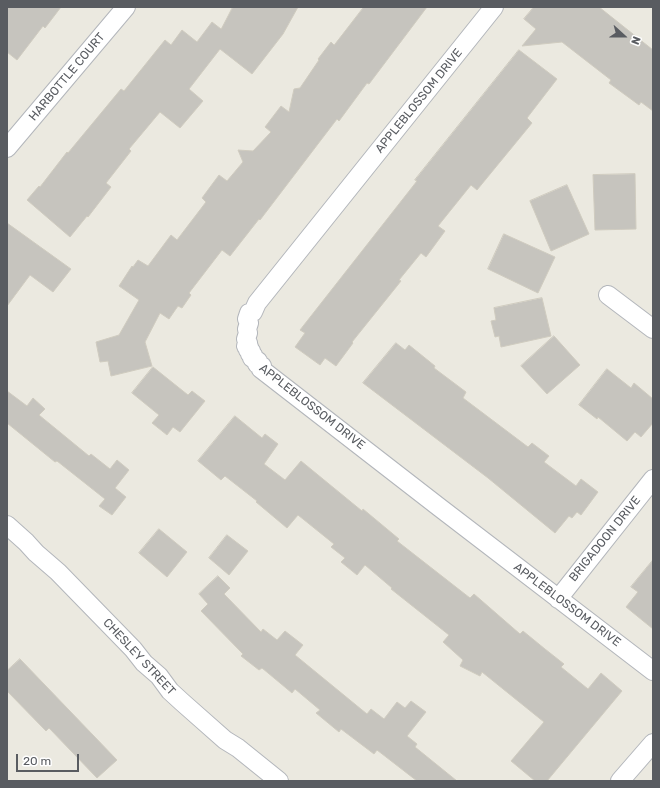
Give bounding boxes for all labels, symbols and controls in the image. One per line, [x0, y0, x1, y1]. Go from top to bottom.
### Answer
north arrow [604, 16, 644, 56]
street label: HARBOTTLE COURT [26, 30, 108, 124]
text: N [628, 34, 643, 46]
street label: APPLEBLOSSOM DRIVE [372, 46, 466, 156]
street label: APPLEBLOSSOM DRIVE [256, 361, 368, 453]
street label: BRIGADOON DRIVE [566, 493, 644, 585]
street label: APPLEBLOSSOM DRIVE [511, 560, 623, 650]
street label: CHESLEY STREET [100, 616, 178, 698]
scale bar [18, 746, 81, 772]
text: 20 m [23, 754, 51, 768]

